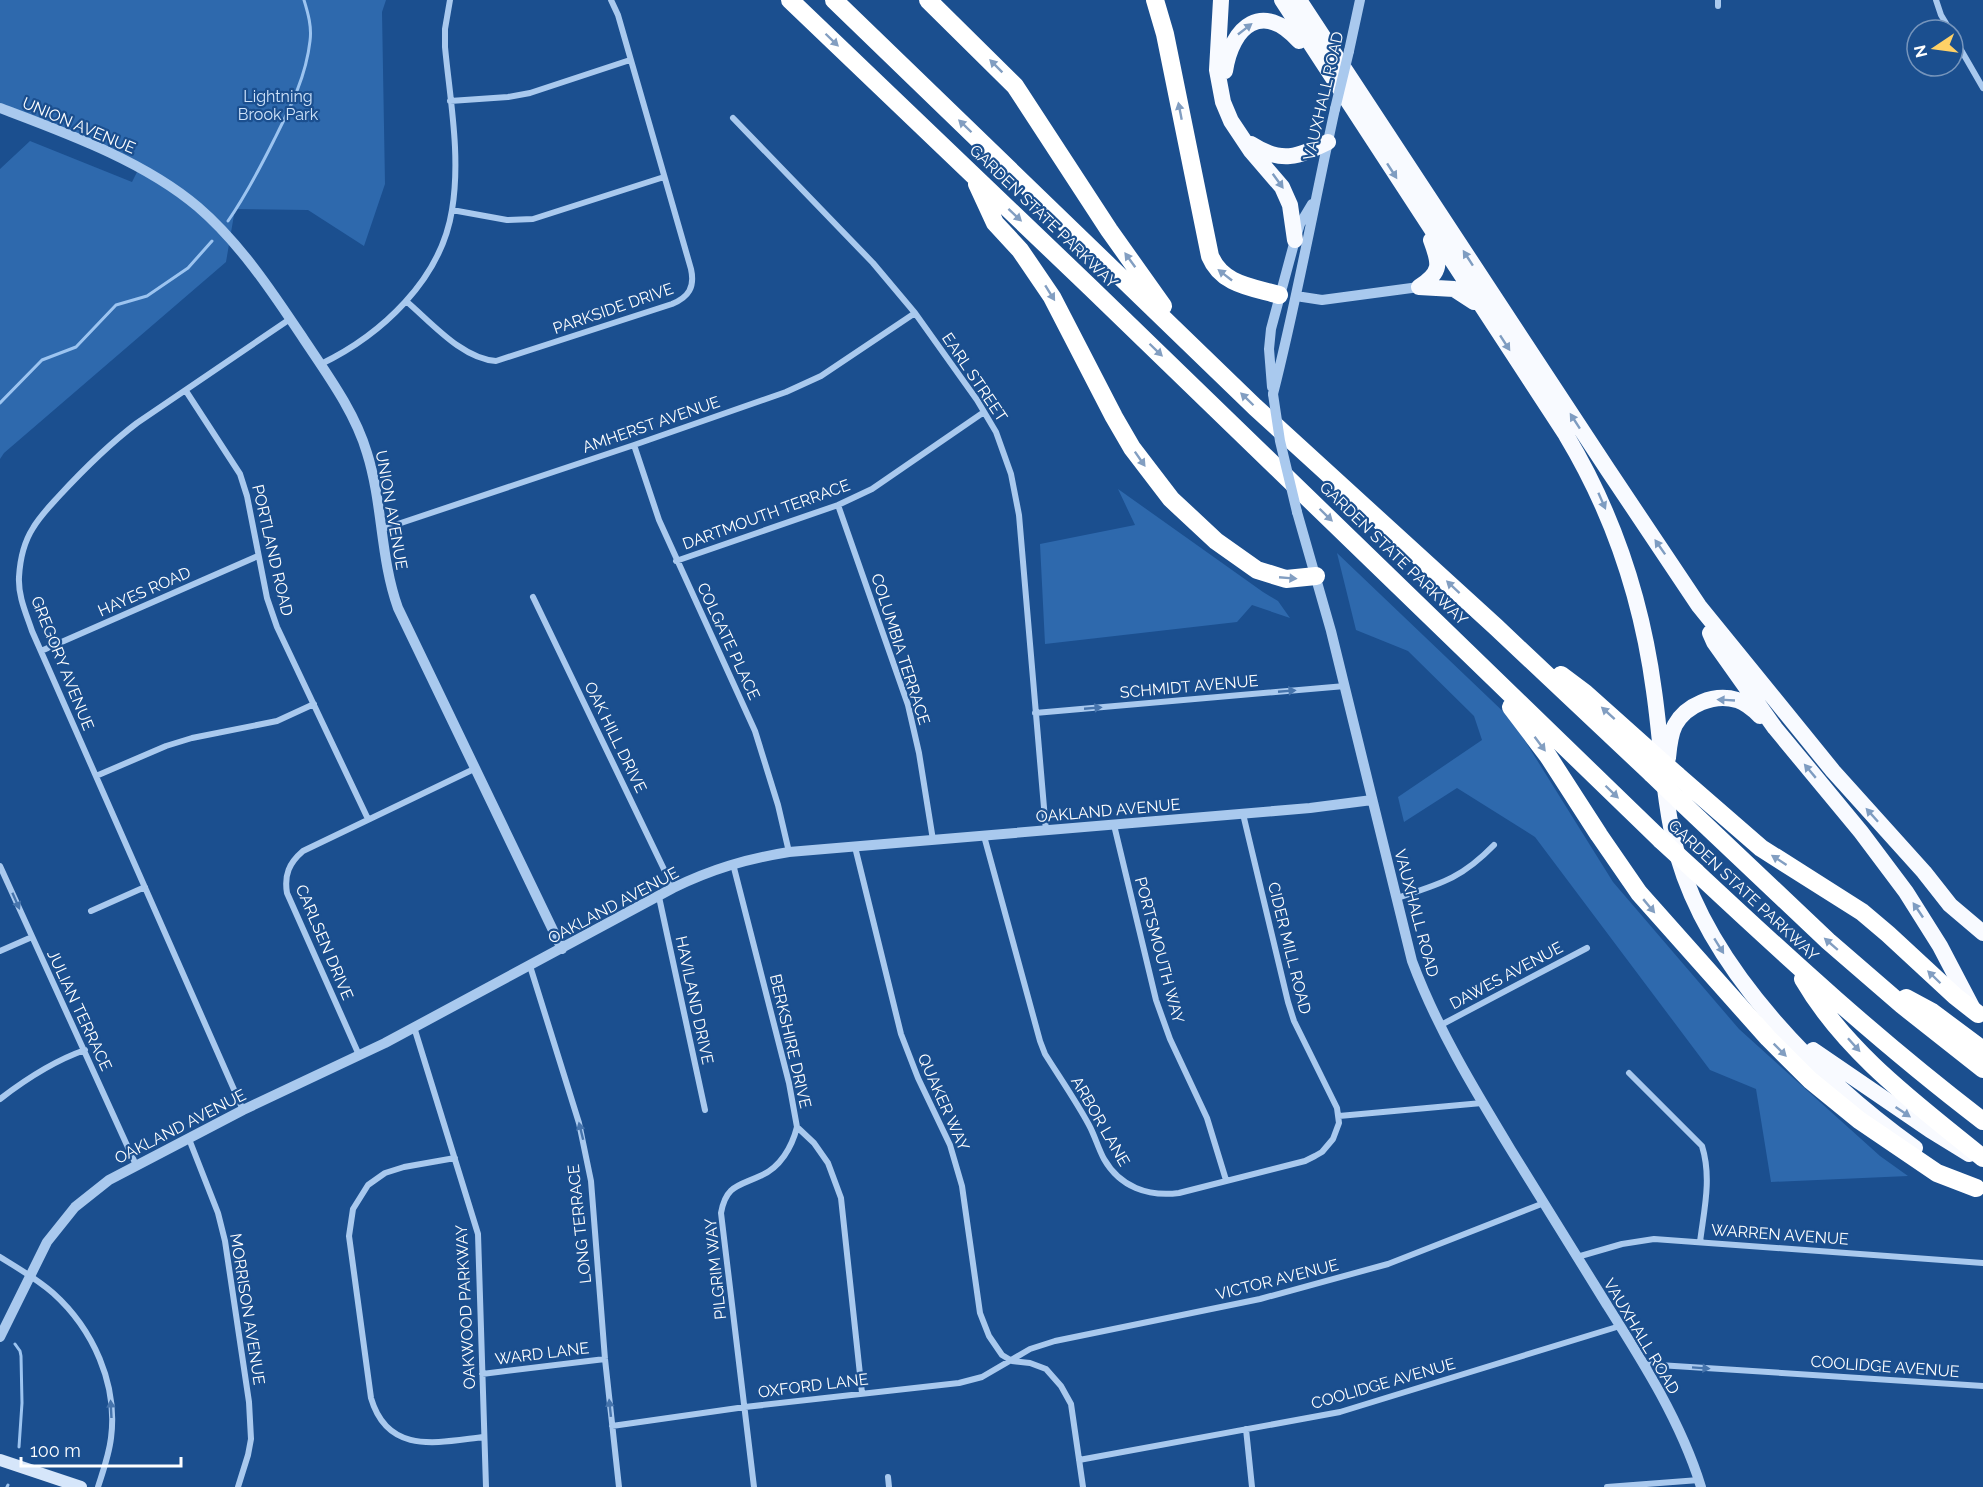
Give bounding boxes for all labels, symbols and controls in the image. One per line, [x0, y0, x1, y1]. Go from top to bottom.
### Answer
north arrow [1905, 18, 1965, 78]
one-way arrow [1237, 22, 1253, 35]
street label: VAUXHALL ROAD [1299, 30, 1348, 162]
one-way arrow [825, 33, 839, 47]
text: N [1910, 43, 1932, 59]
one-way arrow [989, 59, 1003, 73]
park label: Lightning Brook Park [238, 87, 319, 124]
street label: UNION AVENUE [19, 93, 138, 158]
one-way arrow [1175, 101, 1184, 120]
one-way arrow [959, 120, 973, 134]
street label: GARDEN STATE PARKWAY [966, 141, 1122, 293]
one-way arrow [1387, 163, 1398, 180]
one-way arrow [1271, 173, 1284, 189]
one-way arrow [1007, 208, 1022, 222]
one-way arrow [1463, 250, 1474, 267]
one-way arrow [1125, 253, 1137, 268]
one-way arrow [1217, 269, 1233, 281]
street label: PARKSIDE DRIVE [550, 279, 676, 338]
one-way arrow [1044, 285, 1055, 301]
street label: EARL STREET [938, 329, 1011, 426]
one-way arrow [1499, 335, 1510, 351]
one-way arrow [1148, 342, 1162, 356]
street label: AMHERST AVENUE [580, 392, 723, 457]
one-way arrow [1240, 392, 1255, 406]
one-way arrow [1570, 413, 1581, 430]
street label: UNION AVENUE [372, 449, 411, 572]
one-way arrow [1134, 451, 1145, 467]
street label: DARTMOUTH TERRACE [680, 475, 853, 554]
street label: GARDEN STATE PARKWAY [1316, 478, 1472, 630]
street label: PORTLAND ROAD [248, 483, 297, 618]
one-way arrow [1597, 493, 1606, 510]
one-way arrow [1319, 507, 1333, 521]
one-way arrow [1655, 539, 1666, 555]
street label: HAYES ROAD [95, 563, 194, 620]
street label: COLUMBIA TERRACE [867, 571, 934, 727]
one-way arrow [1279, 574, 1298, 583]
street label: COLGATE PLACE [693, 580, 764, 703]
one-way arrow [1446, 581, 1461, 594]
street label: GREGORY AVENUE [27, 593, 98, 733]
street label: SCHMIDT AVENUE [1119, 671, 1259, 702]
street label: OAK HILL DRIVE [580, 679, 651, 796]
one-way arrow [1278, 686, 1297, 696]
one-way arrow [1716, 695, 1735, 704]
one-way arrow [1083, 703, 1102, 713]
one-way arrow [1600, 706, 1615, 720]
one-way arrow [1534, 736, 1546, 752]
one-way arrow [1804, 763, 1817, 779]
one-way arrow [1605, 785, 1619, 799]
street label: OAKLAND AVENUE [1035, 795, 1181, 826]
one-way arrow [1865, 808, 1879, 823]
street label: GARDEN STATE PARKWAY [1665, 816, 1823, 965]
street label: VAUXHALL ROAD [1390, 847, 1443, 979]
one-way arrow [1770, 854, 1787, 865]
street label: OAKLAND AVENUE [545, 863, 682, 948]
street label: PORTSMOUTH WAY [1131, 875, 1188, 1026]
street label: CIDER MILL ROAD [1264, 880, 1315, 1016]
street label: CARLSEN DRIVE [292, 882, 358, 1003]
one-way arrow [11, 893, 21, 911]
one-way arrow [1643, 898, 1656, 914]
one-way arrow [1912, 901, 1923, 918]
street label: HAVILAND DRIVE [672, 934, 717, 1066]
street label: DAWES AVENUE [1446, 938, 1566, 1013]
one-way arrow [1713, 938, 1725, 954]
one-way arrow [1824, 938, 1839, 951]
street label: JULIAN TERRACE [43, 947, 116, 1074]
one-way arrow [1926, 970, 1941, 984]
street label: BERKSHIRE DRIVE [766, 972, 815, 1110]
one-way arrow [1847, 1037, 1860, 1052]
one-way arrow [1773, 1043, 1787, 1058]
street label: QUAKER WAY [914, 1051, 974, 1154]
street label: ARBOR LANE [1067, 1073, 1134, 1170]
street label: OAKLAND AVENUE [111, 1085, 249, 1168]
one-way arrow [1894, 1106, 1910, 1118]
one-way arrow [575, 1122, 585, 1140]
street label: LONG TERRACE [564, 1163, 595, 1285]
street label: PILGRIM WAY [701, 1217, 730, 1321]
street label: WARREN AVENUE [1711, 1220, 1850, 1249]
street label: OAKWOOD PARKWAY [452, 1223, 479, 1390]
street label: MORRISON AVENUE [226, 1232, 269, 1386]
street label: VICTOR AVENUE [1214, 1255, 1341, 1304]
street label: VAUXHALL ROAD [1600, 1275, 1684, 1398]
street label: WARD LANE [494, 1338, 591, 1369]
street label: COOLIDGE AVENUE [1810, 1352, 1960, 1381]
street label: COOLIDGE AVENUE [1309, 1354, 1458, 1413]
one-way arrow [1691, 1363, 1710, 1372]
street label: OXFORD LANE [757, 1369, 870, 1402]
one-way arrow [605, 1398, 615, 1417]
one-way arrow [107, 1400, 116, 1419]
scale bar [21, 1430, 182, 1468]
text: 100 m [30, 1440, 81, 1461]

